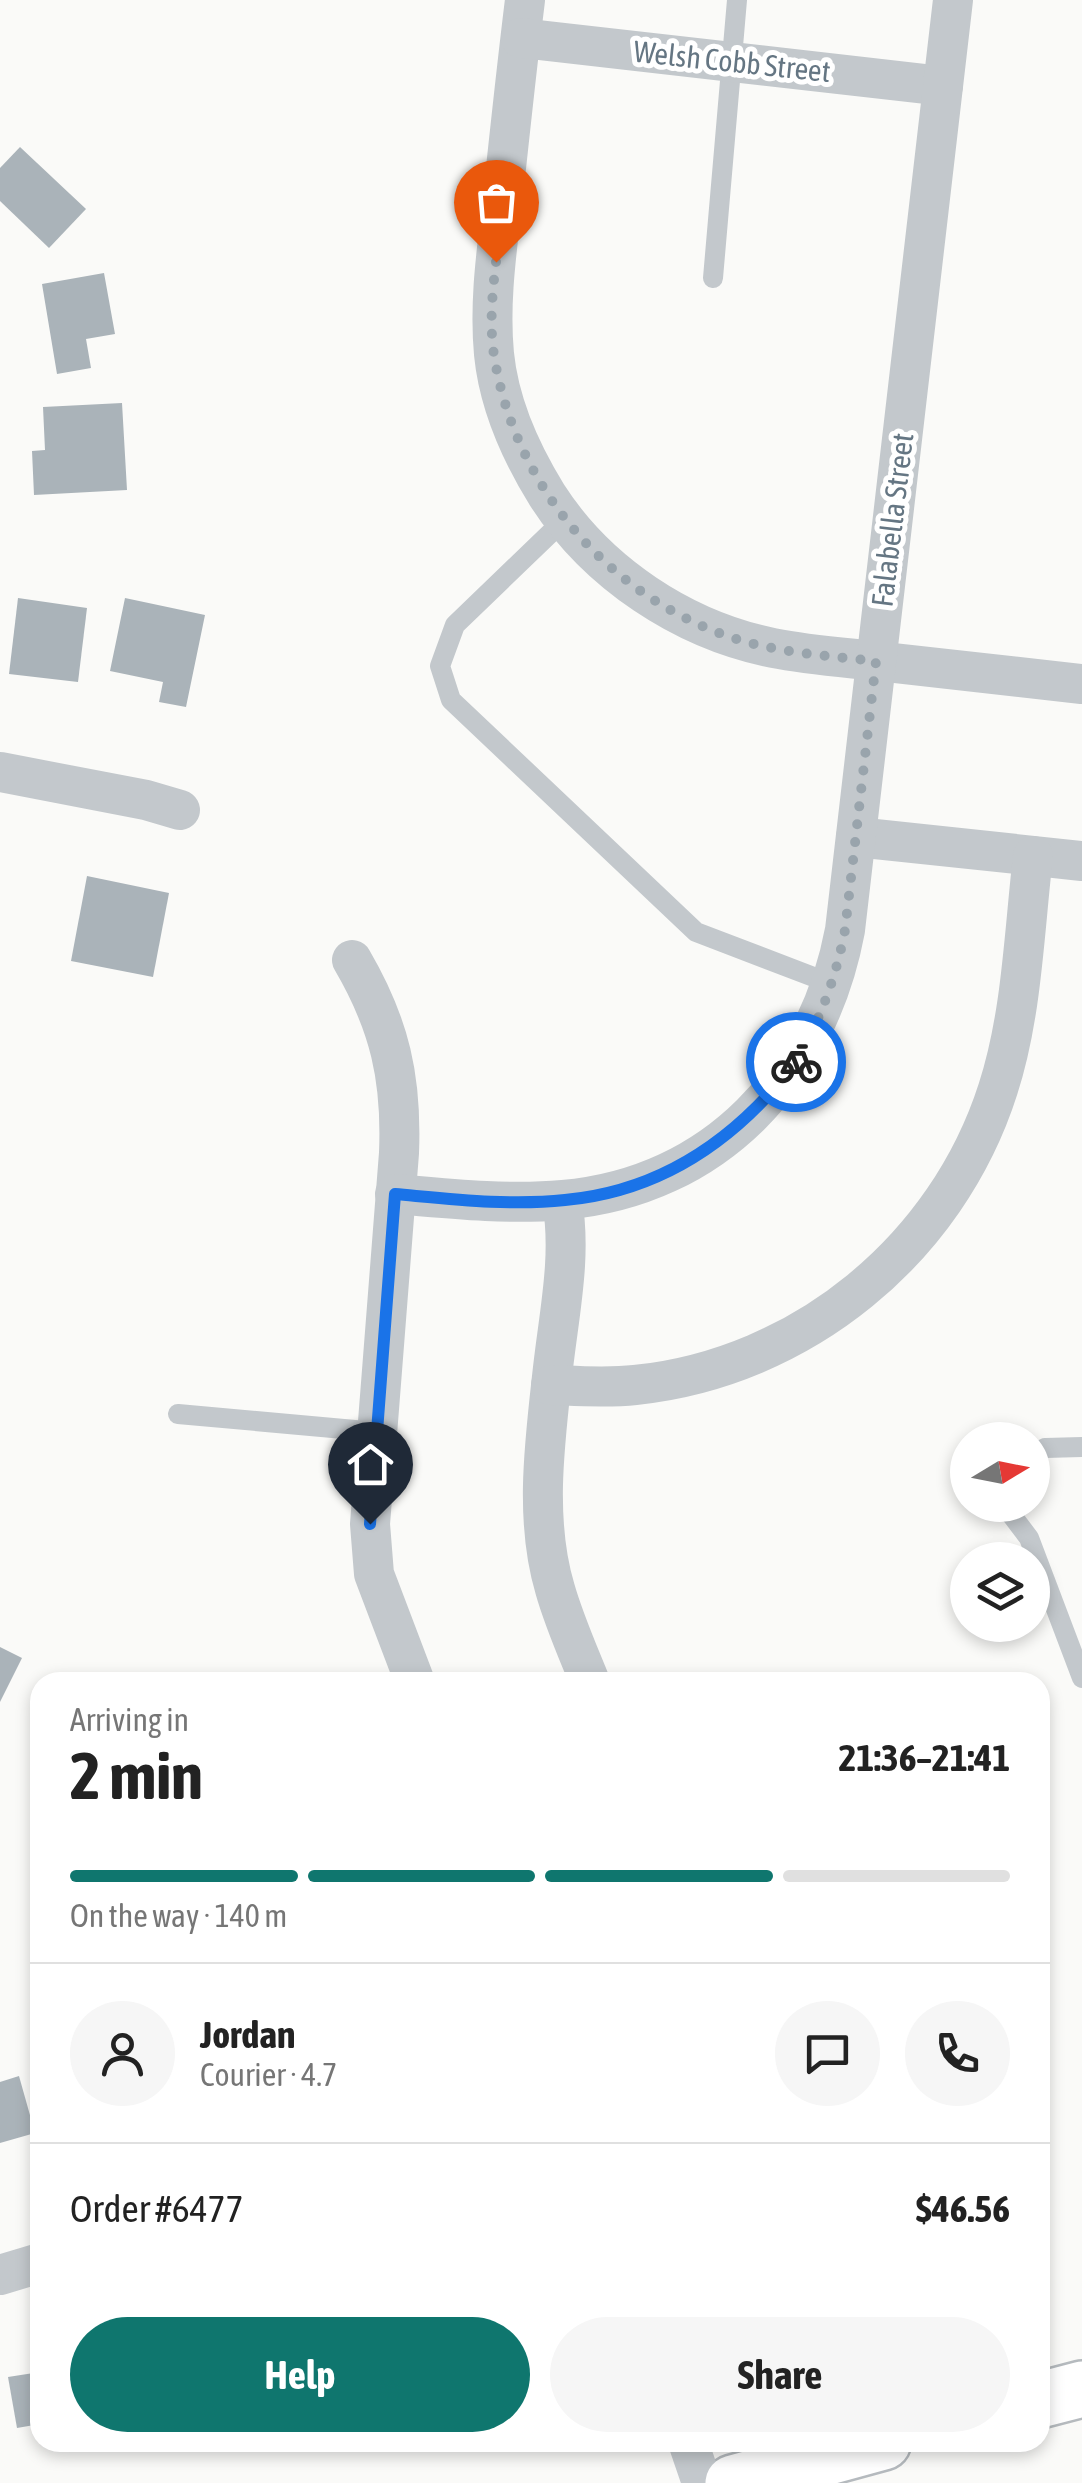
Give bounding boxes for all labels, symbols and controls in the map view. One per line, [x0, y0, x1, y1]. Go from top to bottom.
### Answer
street label: Welsh Cobb Street [632, 34, 832, 88]
pin [454, 160, 539, 263]
icon: bag [469, 175, 524, 230]
street label: Falabella Street [864, 431, 920, 609]
courier [746, 1012, 846, 1112]
icon: bike [769, 1035, 824, 1090]
pin [328, 1422, 413, 1525]
north arrow [950, 1422, 1050, 1522]
map controls [950, 1422, 1050, 1642]
icon: home [343, 1437, 398, 1492]
button: layers [950, 1542, 1050, 1642]
text: Arriving in [70, 1701, 189, 1738]
text: 21:36–21:41 [838, 1736, 1010, 1779]
text: 2 min [70, 1738, 203, 1813]
text: On the way · 140 m [70, 1897, 287, 1934]
button: person [70, 2001, 175, 2106]
button: chat [775, 2001, 880, 2106]
button: phone [905, 2001, 1010, 2106]
text: Jordan [200, 2013, 295, 2056]
text: Courier · 4.7 [200, 2056, 337, 2093]
text: Order #6477 [70, 2187, 243, 2230]
text: $46.56 [916, 2187, 1010, 2230]
button: Help [70, 2317, 530, 2432]
button: Share [550, 2317, 1010, 2432]

